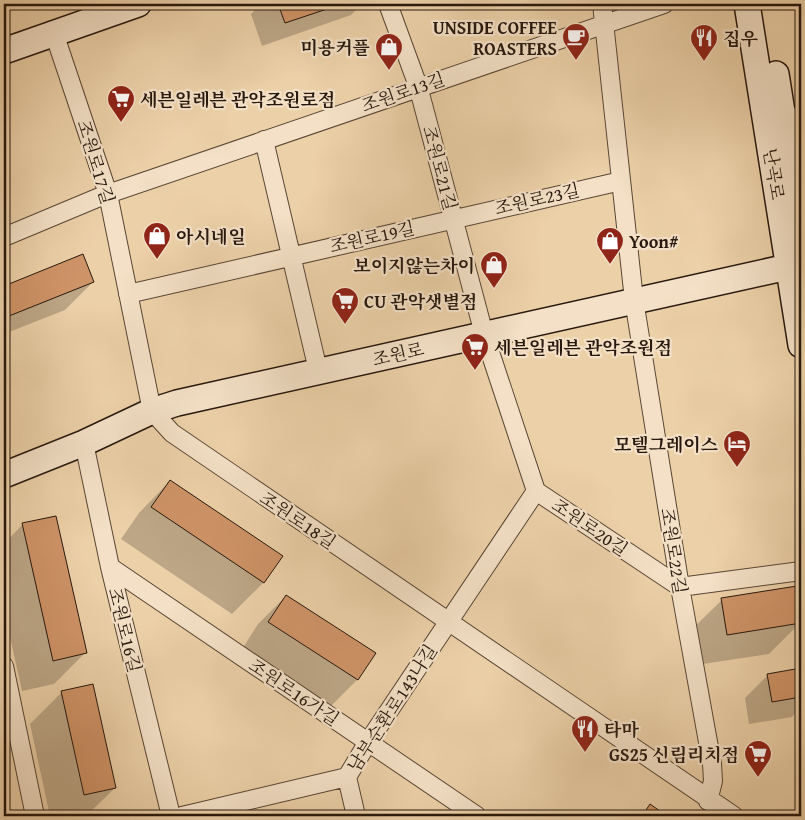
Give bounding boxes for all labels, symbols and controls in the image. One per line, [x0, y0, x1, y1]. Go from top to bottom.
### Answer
place label: UNSIDE COFFEE ROASTERS [433, 14, 557, 62]
cafe icon: UNSIDE COFFEE ROASTERS [561, 22, 591, 61]
restaurant icon: 집우 [689, 23, 719, 62]
place label: 집우 [723, 25, 758, 52]
shop icon: 미용커플 [374, 32, 404, 71]
place label: 미용커플 [300, 34, 370, 61]
street label: 조원로13길 [358, 65, 448, 119]
supermarket icon: 세븐일레븐 관악조원로점 [106, 84, 136, 123]
place label: 세븐일레븐 관악조원로점 [140, 86, 335, 113]
street label: 조원로17길 [70, 117, 122, 207]
street label: 조원로21길 [416, 123, 464, 213]
street label: 난곡로 [757, 146, 791, 202]
street label: 조원로23길 [492, 176, 582, 222]
street label: 조원로19길 [327, 214, 417, 260]
shop icon: 아시네일 [142, 221, 172, 260]
place label: 아시네일 [176, 223, 246, 250]
shop icon: Yoon# [595, 226, 625, 265]
place label: Yoon# [629, 228, 679, 255]
shop icon: 보이지않는차이 [479, 250, 509, 289]
place label: 보이지않는차이 [353, 252, 475, 279]
supermarket icon: CU 관악샛별점 [330, 286, 360, 325]
place label: CU 관악샛별점 [364, 288, 477, 315]
supermarket icon: 세븐일레븐 관악조원점 [460, 332, 490, 371]
place label: 세븐일레븐 관악조원점 [494, 334, 672, 361]
street label: 조원로 [370, 335, 426, 373]
hotel icon: 모텔그레이스 [722, 429, 752, 468]
place label: 모텔그레이스 [614, 431, 719, 458]
street label: 조원로18길 [254, 485, 342, 555]
street label: 조원로20길 [546, 492, 634, 562]
street label: 조원로22길 [654, 506, 694, 596]
street label: 조원로16길 [101, 585, 149, 675]
street label: 남부순환로143나길 [340, 639, 444, 777]
street label: 조원로16가길 [243, 652, 345, 732]
restaurant icon: 타마 [570, 714, 600, 753]
place label: 타마 [604, 716, 639, 743]
supermarket icon: GS25 신림리치점 [743, 739, 773, 778]
place label: GS25 신림리치점 [609, 741, 739, 768]

